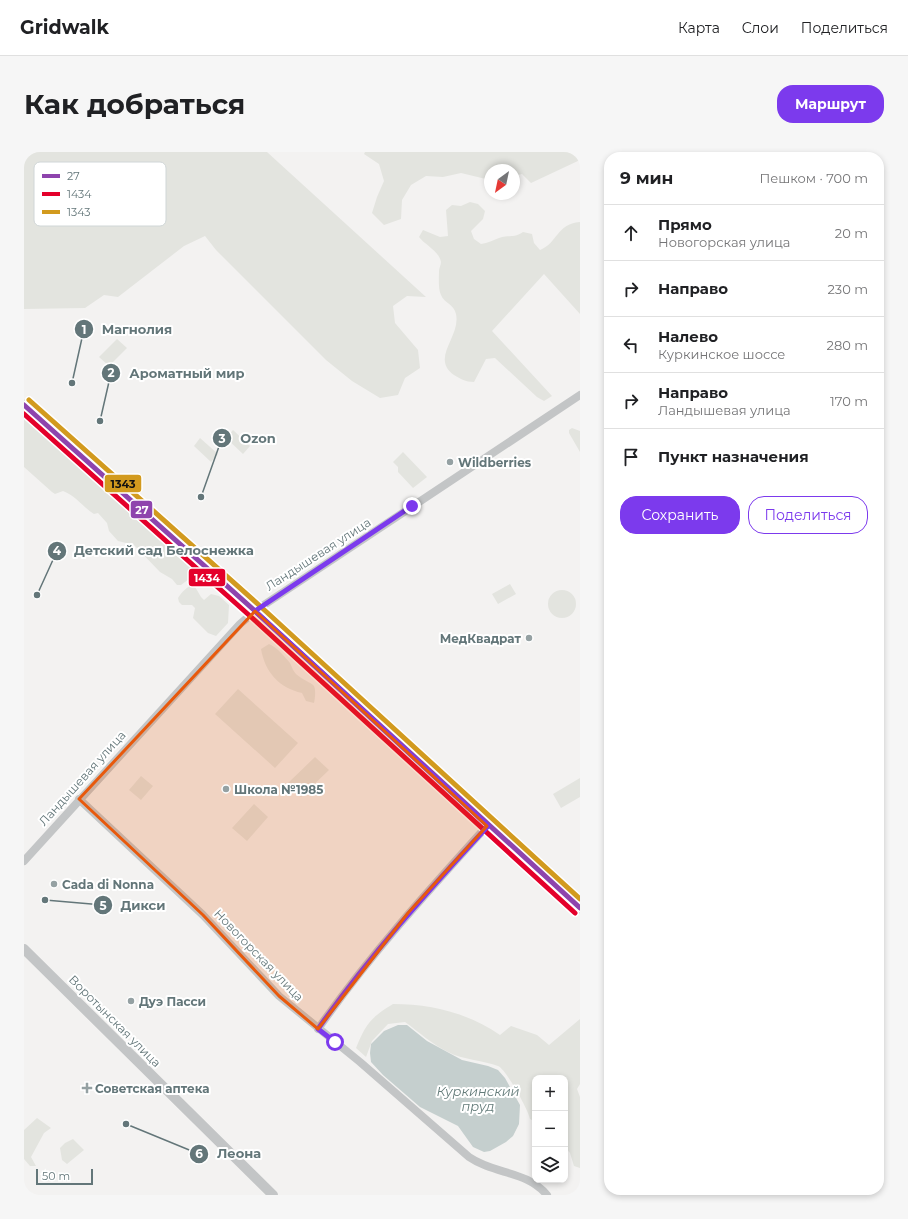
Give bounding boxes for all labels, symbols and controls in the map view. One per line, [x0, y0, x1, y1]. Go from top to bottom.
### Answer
text: Gridwalk [20, 16, 109, 39]
text: Карта [678, 19, 720, 37]
text: Слои [742, 19, 779, 37]
text: Поделиться [801, 19, 888, 37]
button: Маршрут [777, 85, 884, 123]
text: Как добраться [24, 87, 245, 121]
legend [34, 162, 166, 226]
north arrow [484, 164, 520, 200]
text: 9 мин [620, 168, 673, 188]
text: 27 [67, 169, 80, 183]
text: Пешком · 700 m [759, 170, 868, 186]
text: 1434 [67, 187, 92, 201]
text: 1343 [67, 205, 91, 219]
text: Прямо [658, 215, 712, 234]
icon: ahead [620, 222, 642, 244]
text: 20 m [835, 225, 868, 241]
text: Новогорская улица [658, 234, 790, 250]
icon: right [620, 278, 642, 300]
text: Направо [658, 279, 728, 298]
text: 230 m [827, 281, 868, 297]
callout: Магнолия [74, 317, 180, 342]
text: Магнолия [102, 321, 172, 337]
text: 1 [82, 322, 86, 337]
text: Налево [658, 327, 718, 346]
icon: left [620, 334, 642, 356]
text: 280 m [827, 337, 868, 353]
text: Куркинское шоссе [658, 346, 785, 362]
callout: Ароматный мир [101, 360, 252, 385]
text: 2 [107, 365, 115, 380]
text: Ароматный мир [129, 365, 245, 381]
text: Направо [658, 383, 728, 402]
icon: right [620, 390, 642, 412]
text: 170 m [830, 393, 868, 409]
text: Ландышевая улица [658, 402, 791, 418]
callout: Ozon [212, 426, 283, 451]
text: Ozon [240, 430, 276, 446]
text: 3 [217, 431, 226, 446]
icon: arrive [620, 446, 642, 468]
text: Пункт назначения [658, 447, 809, 466]
place label: Wildberries [458, 455, 532, 470]
marker: Wildberries [445, 457, 455, 467]
line badge: 1343 [104, 474, 142, 493]
text: 1343 [111, 477, 136, 491]
button: Сохранить [620, 496, 740, 534]
button: Поделиться [748, 496, 868, 534]
route end [403, 497, 421, 515]
line badge: 27 [130, 500, 153, 519]
text: 27 [135, 503, 149, 517]
street label: Ландышевая улица [263, 514, 373, 594]
callout: Детский сад Белоснежка [47, 538, 262, 563]
text: Детский сад Белоснежка [74, 542, 254, 558]
text: 4 [53, 543, 62, 558]
line badge: 1434 [188, 568, 226, 587]
text: 1434 [194, 571, 220, 585]
place label: МедКвадрат [440, 631, 522, 646]
marker: МедКвадрат [524, 633, 534, 643]
street label: Ландышевая улица [35, 727, 129, 829]
place label: Школа №1985 [234, 782, 323, 797]
marker: Школа №1985 [221, 784, 231, 794]
place label: Cada di Nonna [62, 877, 154, 892]
marker: Cada di Nonna [49, 879, 59, 889]
callout: Дикси [93, 893, 174, 918]
text: Дикси [120, 897, 166, 913]
text: 5 [99, 898, 107, 913]
street label: Новогорская улица [211, 906, 307, 1004]
street label: Воротынская улица [66, 972, 164, 1070]
place label: Дуэ Пасси [139, 994, 206, 1009]
marker: Дуэ Пасси [126, 996, 136, 1006]
route start [326, 1033, 344, 1051]
map controls [532, 1075, 568, 1183]
button: + [532, 1075, 568, 1111]
place label: Советская аптека [95, 1081, 210, 1096]
marker: Советская аптека [82, 1083, 92, 1093]
water label: Куркинский пруд [436, 1083, 520, 1114]
button: − [532, 1111, 568, 1147]
callout: Леона [189, 1141, 269, 1166]
text: Леона [217, 1145, 261, 1161]
text: 6 [195, 1146, 203, 1161]
button: layers [532, 1147, 568, 1183]
scale bar [36, 1167, 93, 1186]
text: 50 m [42, 1169, 70, 1183]

